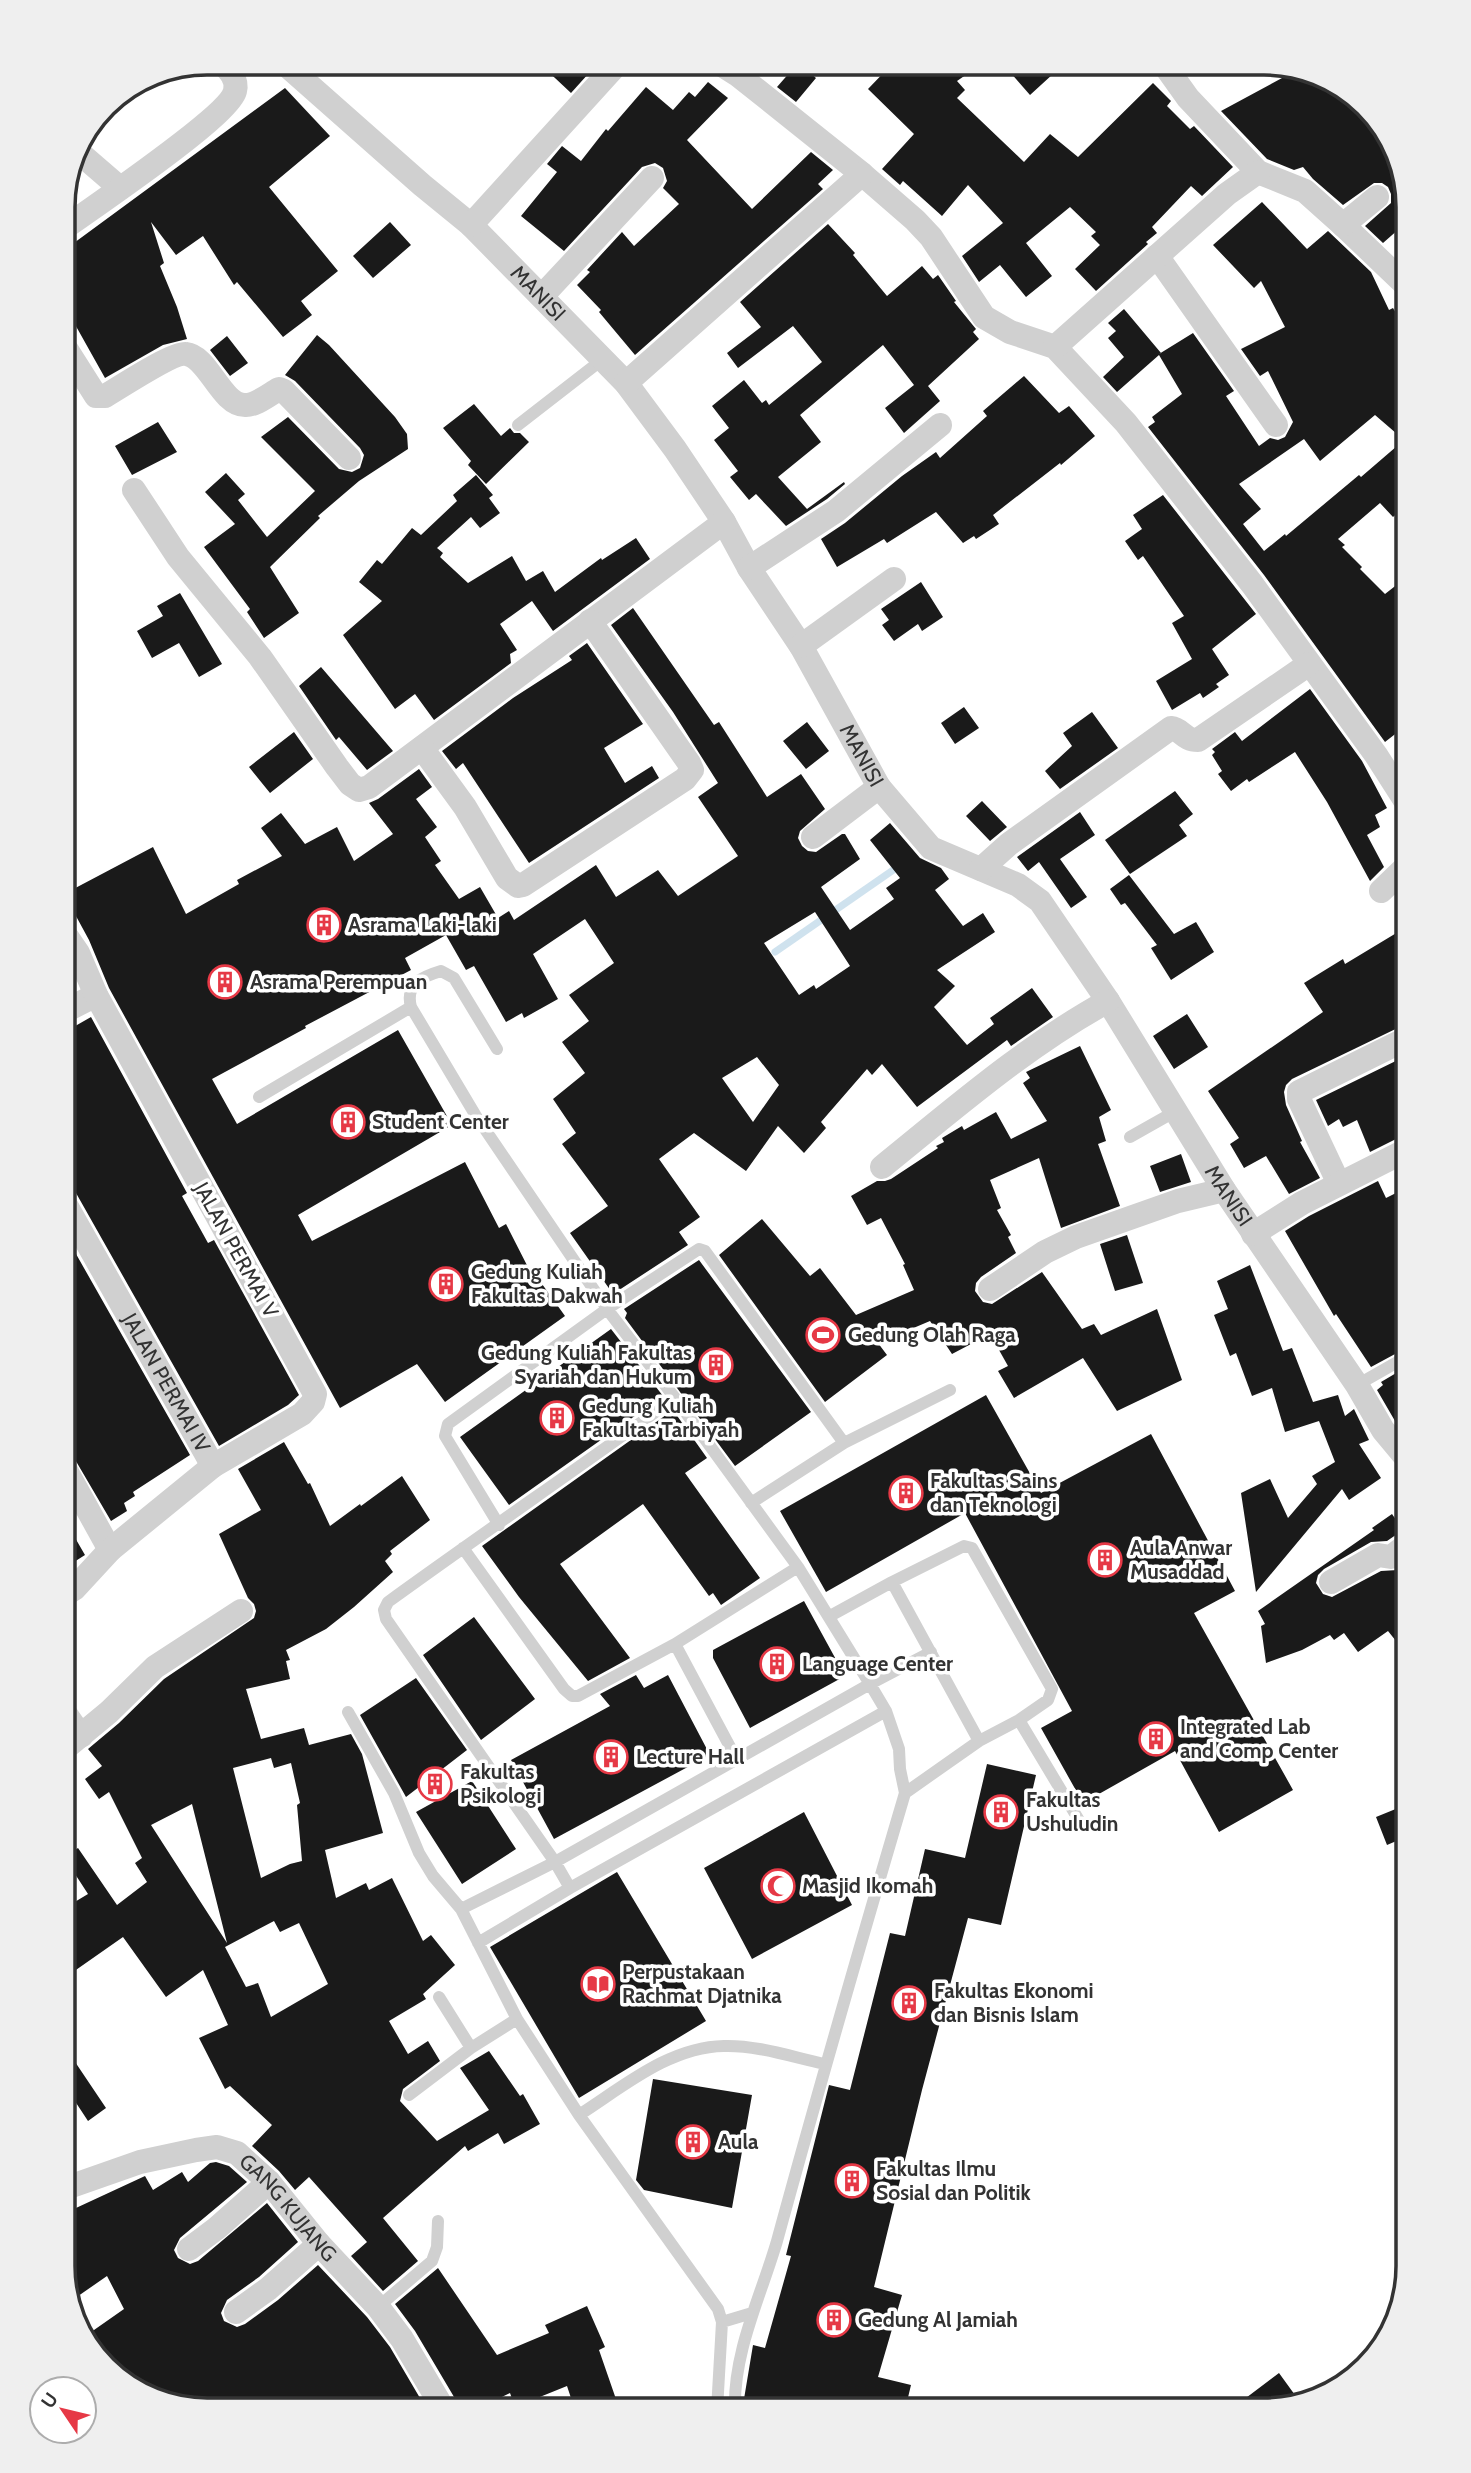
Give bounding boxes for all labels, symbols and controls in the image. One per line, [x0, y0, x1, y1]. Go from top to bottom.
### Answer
street label: MANISI [506, 260, 571, 326]
street label: MANISI [835, 719, 889, 791]
building icon: Asrama Laki-laki [305, 906, 343, 944]
place label: Asrama Laki-laki [348, 912, 497, 937]
building icon: Asrama Perempuan [206, 963, 244, 1001]
place label: Asrama Perempuan [250, 969, 427, 994]
building icon: Student Center [329, 1103, 367, 1141]
place label: Student Center [372, 1109, 509, 1134]
street label: MANISI [1200, 1161, 1258, 1231]
street label: JALAN PERMAI V [189, 1177, 284, 1322]
place label: Gedung Kuliah Fakultas Dakwah [471, 1259, 623, 1308]
building icon: Gedung Kuliah Fakultas Dakwah [427, 1265, 465, 1303]
street label: JALAN PERMAI IV [117, 1308, 216, 1457]
sports icon: Gedung Olah Raga [804, 1316, 842, 1354]
place label: Gedung Olah Raga [848, 1322, 1016, 1347]
place label: Gedung Kuliah Fakultas Syariah dan Hukum [481, 1340, 692, 1389]
building icon: Gedung Kuliah Fakultas Syariah dan Hukum [697, 1346, 735, 1384]
place label: Gedung Kuliah Fakultas Tarbiyah [582, 1393, 739, 1442]
building icon: Gedung Kuliah Fakultas Tarbiyah [538, 1399, 576, 1437]
place label: Fakultas Sains dan Teknologi [930, 1468, 1057, 1517]
building icon: Fakultas Sains dan Teknologi [887, 1474, 925, 1512]
place label: Aula Anwar Musaddad [1130, 1535, 1232, 1584]
building icon: Aula Anwar Musaddad [1086, 1541, 1124, 1579]
building icon: Language Center [758, 1645, 796, 1683]
place label: Language Center [802, 1651, 953, 1676]
place label: Integrated Lab and Comp Center [1180, 1714, 1338, 1763]
building icon: Integrated Lab and Comp Center [1137, 1720, 1175, 1758]
building icon: Lecture Hall [592, 1738, 630, 1776]
place label: Lecture Hall [636, 1744, 745, 1769]
place label: Fakultas Psikologi [460, 1759, 541, 1808]
building icon: Fakultas Psikologi [416, 1765, 454, 1803]
place label: Fakultas Ushuludin [1026, 1787, 1118, 1836]
building icon: Fakultas Ushuludin [982, 1793, 1020, 1831]
mosque icon: Masjid Ikomah [759, 1867, 797, 1905]
place label: Masjid Ikomah [802, 1873, 933, 1898]
place label: Perpustakaan Rachmat Djatnika [622, 1959, 782, 2008]
library icon: Perpustakaan Rachmat Djatnika [579, 1965, 617, 2003]
place label: Fakultas Ekonomi dan Bisnis Islam [934, 1978, 1094, 2027]
building icon: Fakultas Ekonomi dan Bisnis Islam [890, 1984, 928, 2022]
building icon: Aula [674, 2123, 712, 2161]
place label: Aula [718, 2129, 759, 2154]
street label: GANG KUJANG [235, 2148, 342, 2267]
place label: Fakultas Ilmu Sosial dan Politik [876, 2156, 1032, 2205]
building icon: Fakultas Ilmu Sosial dan Politik [833, 2162, 871, 2200]
building icon: Gedung Al Jamiah [815, 2301, 853, 2339]
place label: Gedung Al Jamiah [858, 2307, 1018, 2332]
north arrow [28, 2375, 98, 2445]
text: U [36, 2388, 63, 2413]

